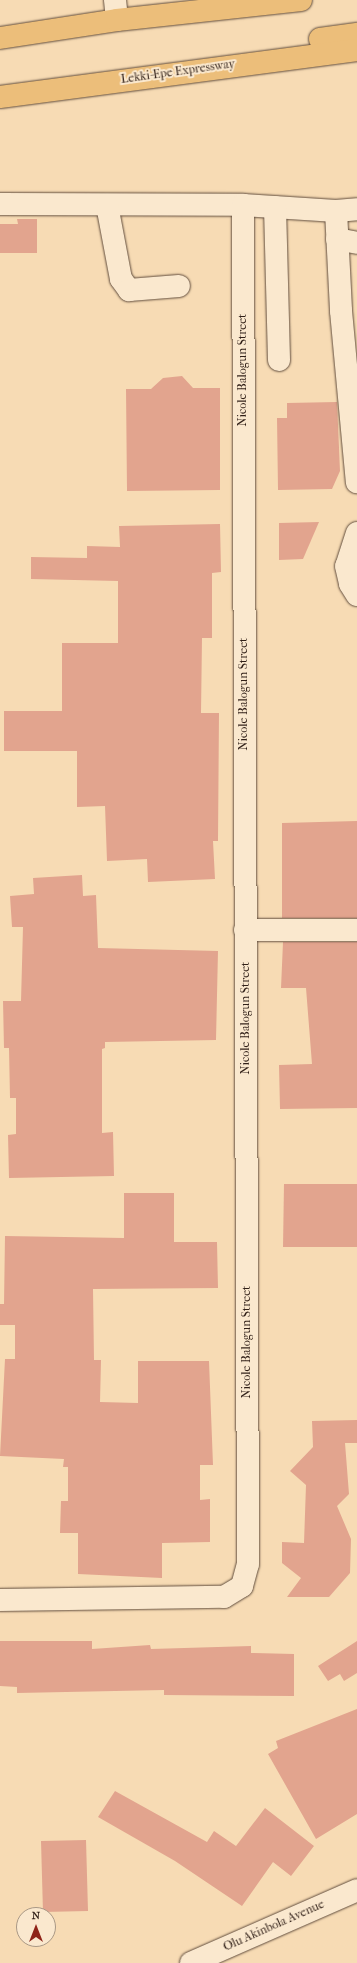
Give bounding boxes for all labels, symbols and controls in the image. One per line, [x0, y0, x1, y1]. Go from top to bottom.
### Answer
street label: Lekki-Epe Expressway [120, 57, 236, 87]
street label: Nicole Balogun Street [236, 314, 250, 426]
street label: Nicole Balogun Street [237, 638, 251, 750]
street label: Nicole Balogun Street [239, 962, 253, 1074]
street label: Nicole Balogun Street [240, 1286, 254, 1398]
street label: Olu Akinbola Avenue [221, 1897, 327, 1955]
north arrow [16, 1907, 56, 1947]
text: N [32, 1909, 40, 1922]

